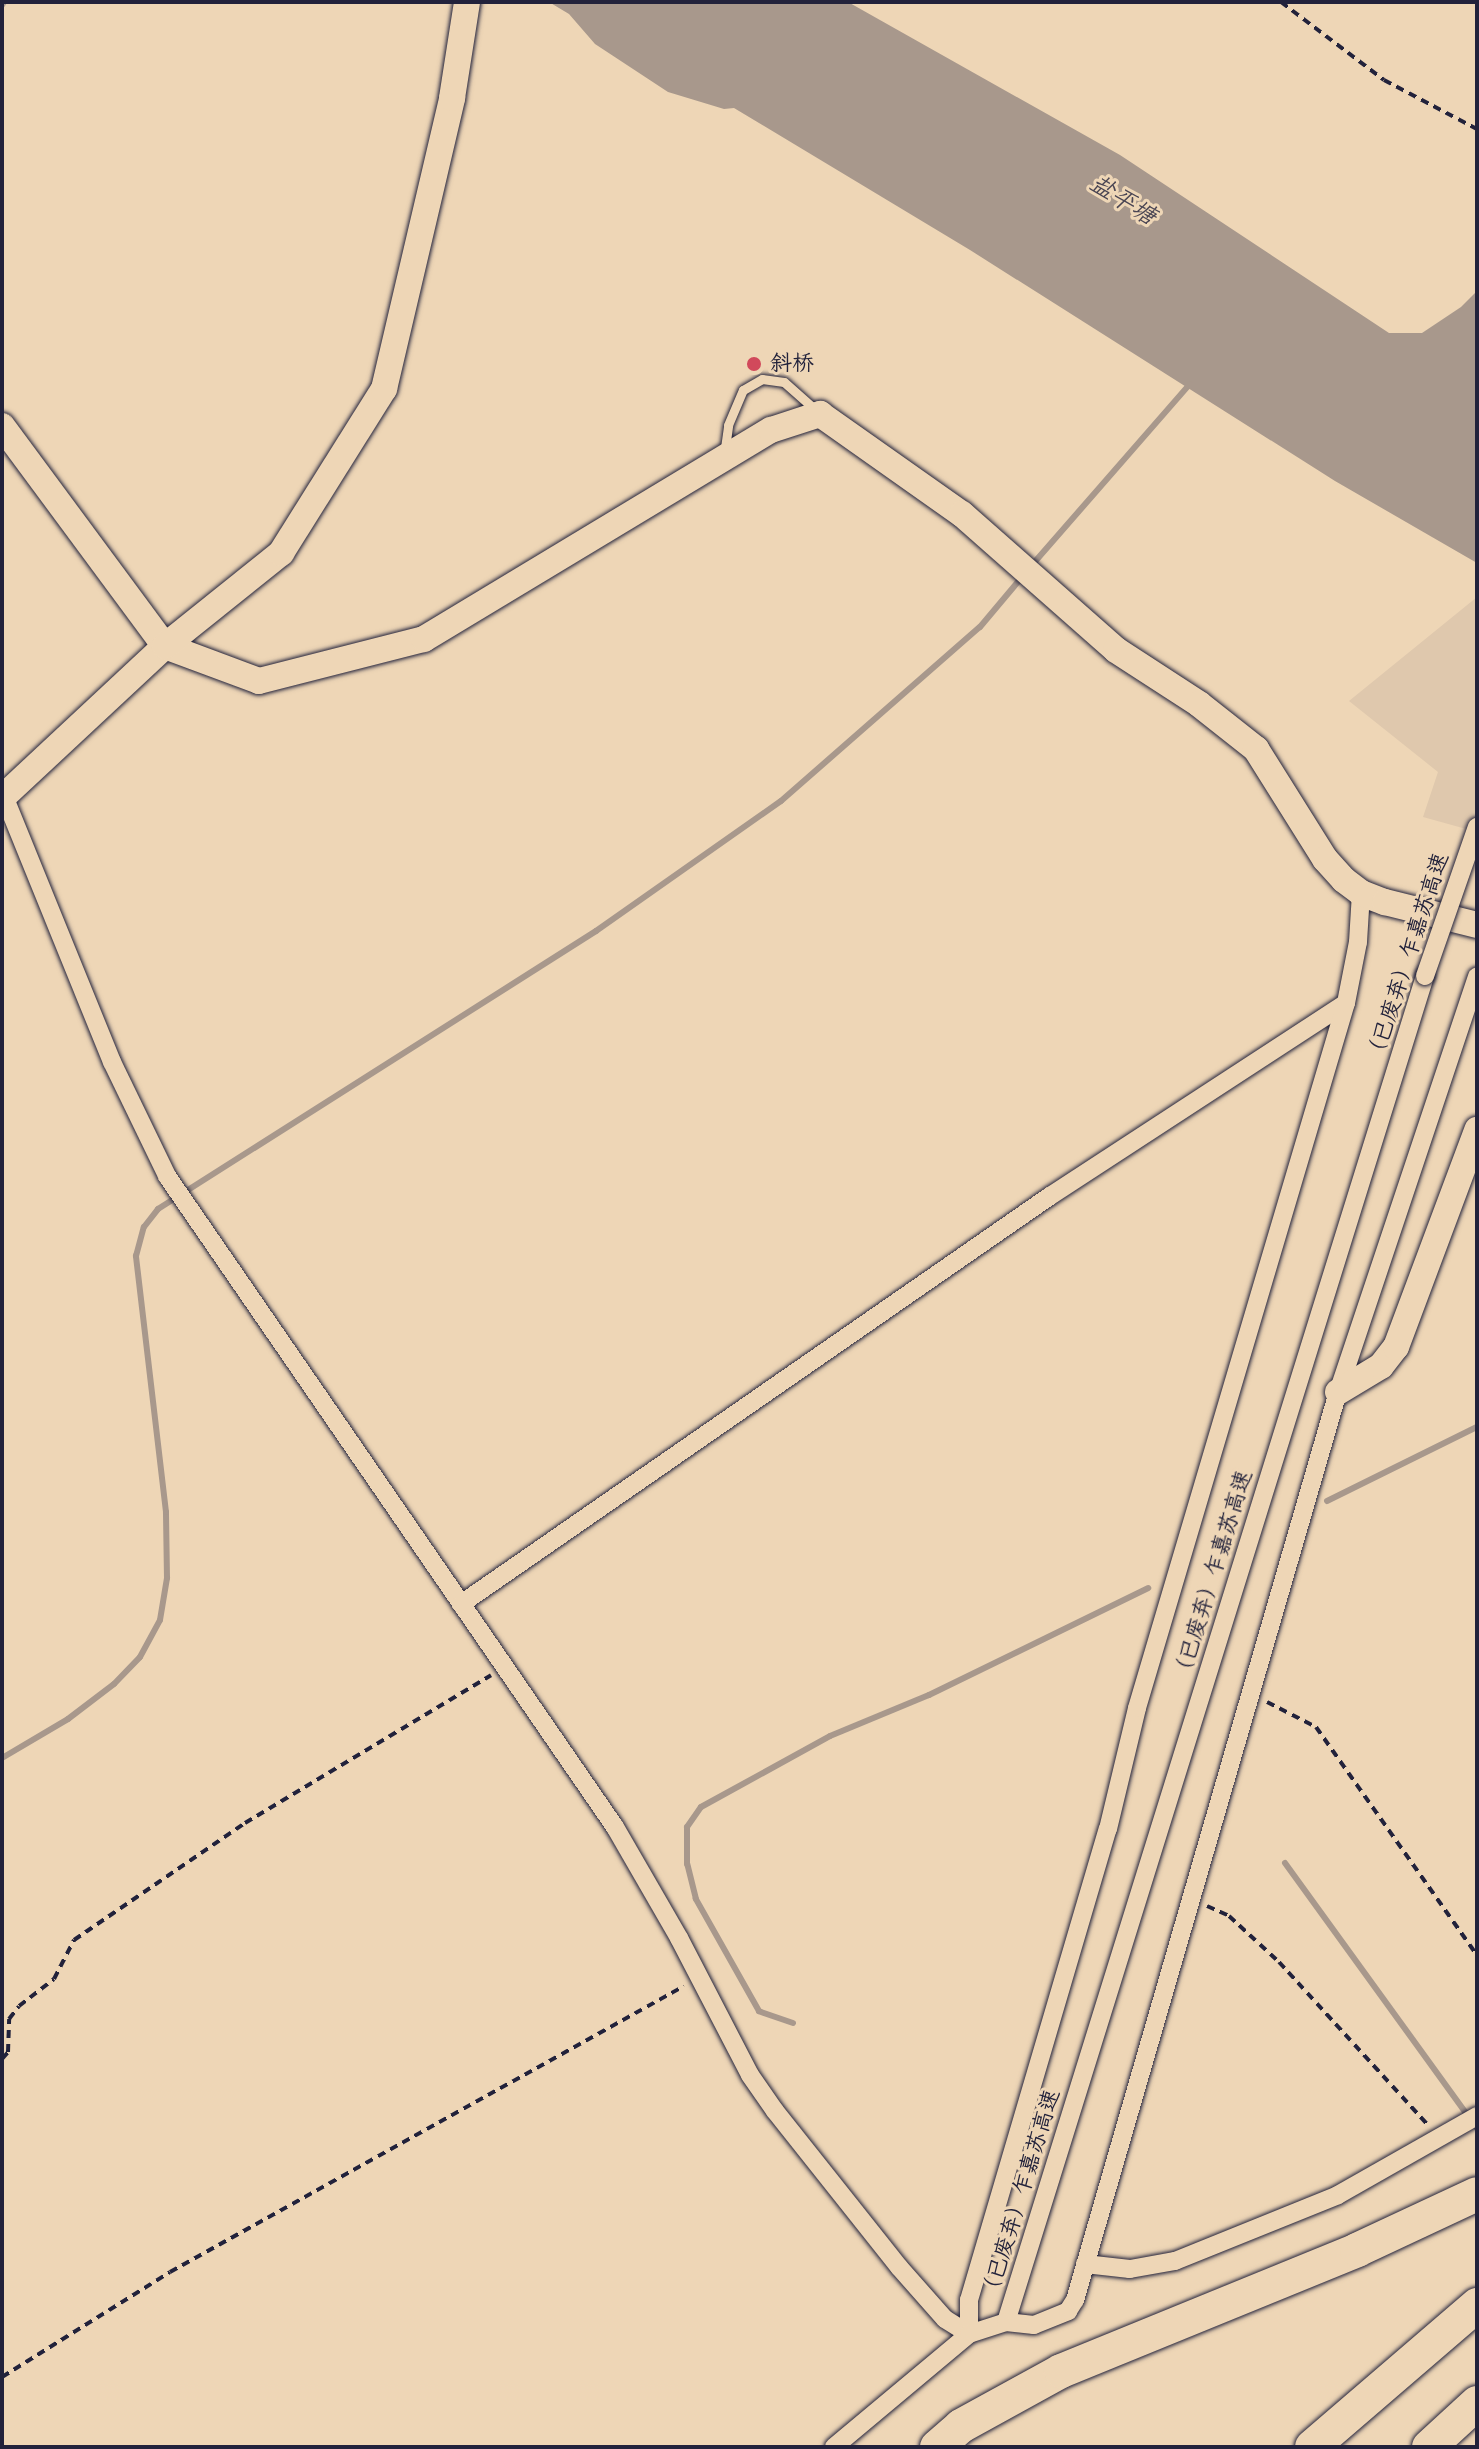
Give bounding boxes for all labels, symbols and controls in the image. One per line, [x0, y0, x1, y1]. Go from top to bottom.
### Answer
water label: 盐平塘 [1085, 169, 1161, 231]
place label: 斜桥 [770, 351, 814, 377]
marker: 斜桥 [745, 355, 763, 373]
street label: （已废弃）乍嘉苏高速 [1361, 849, 1455, 1067]
street label: （已废弃）乍嘉苏高速 [1168, 1467, 1258, 1685]
street label: （已废弃）乍嘉苏高速 [976, 2086, 1066, 2304]

